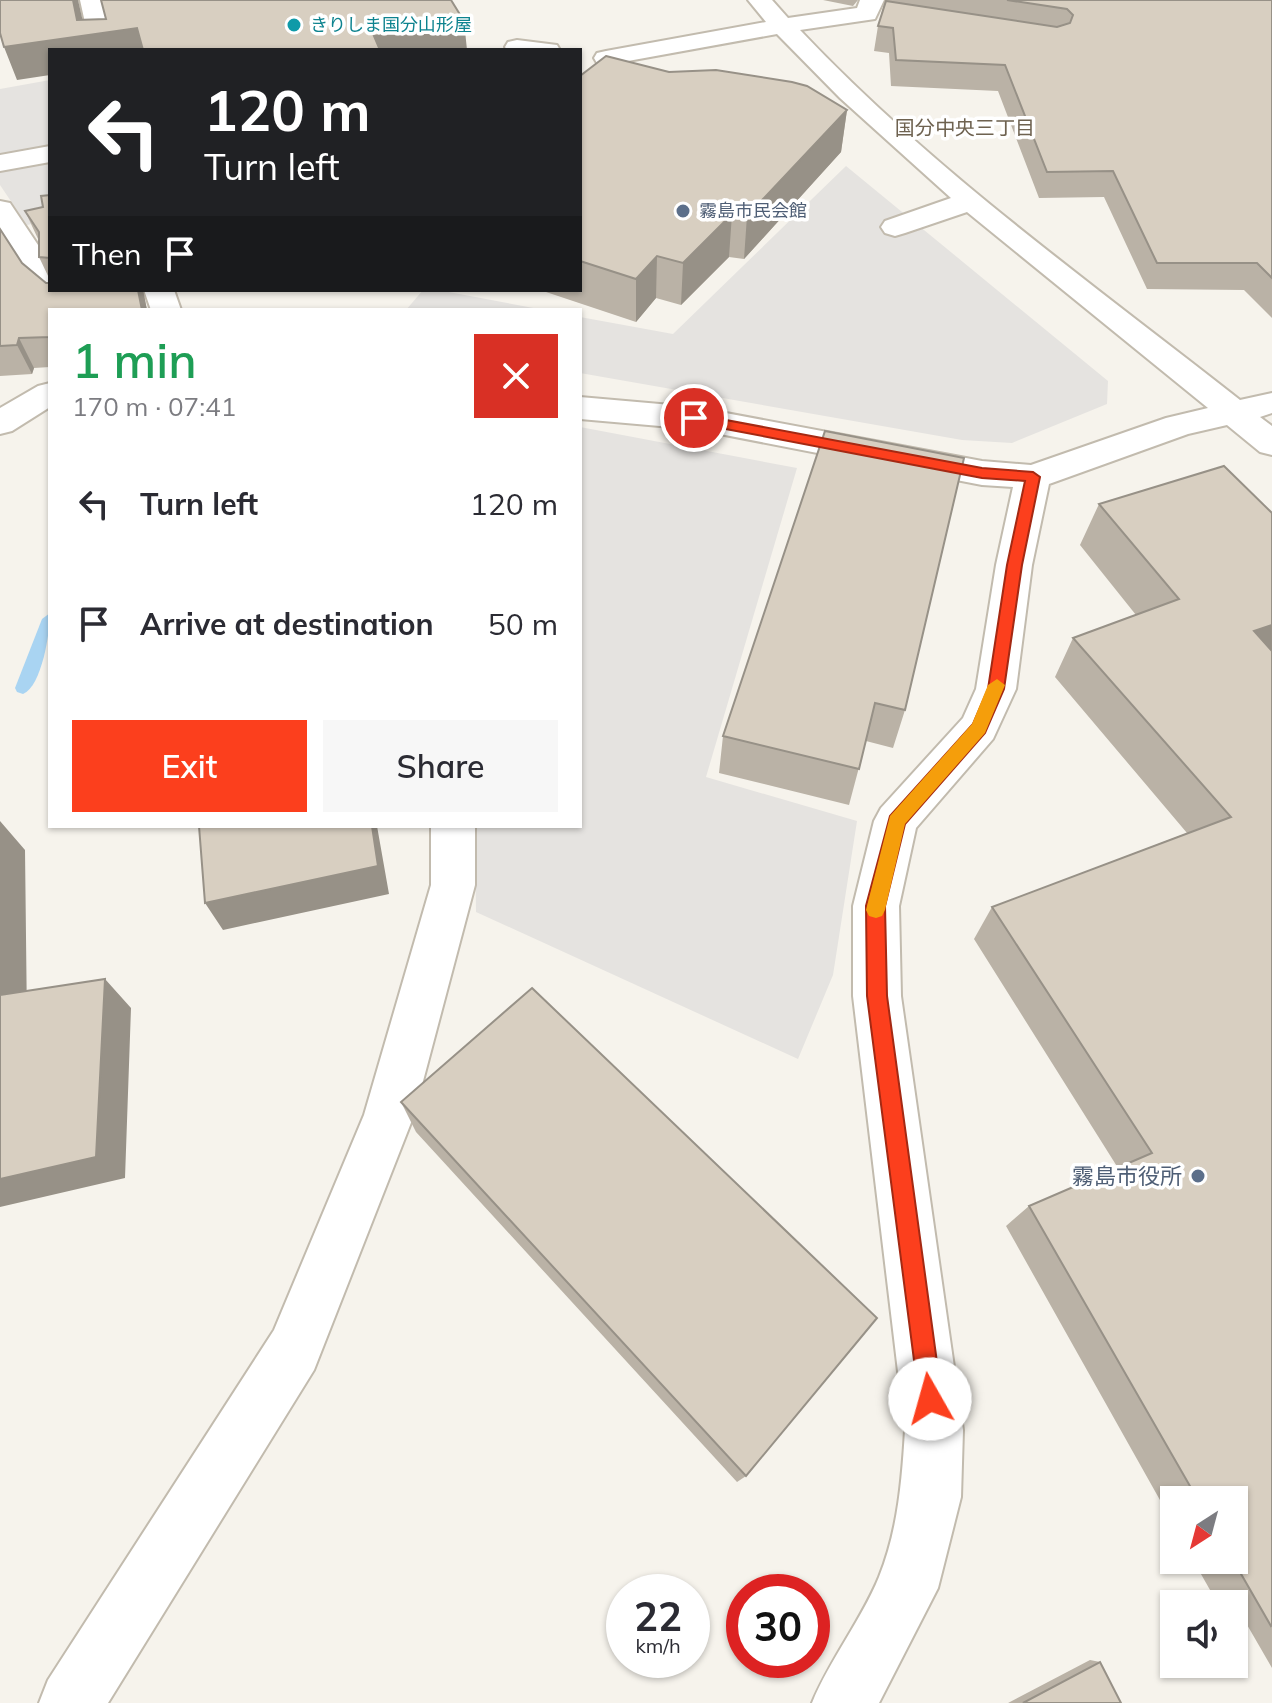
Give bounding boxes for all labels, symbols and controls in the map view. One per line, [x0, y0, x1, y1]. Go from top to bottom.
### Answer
place label: きりしま国分山形屋 [310, 13, 472, 36]
marker: きりしま国分山形屋 [285, 16, 303, 34]
text: 120 m [204, 75, 371, 145]
icon: left [72, 80, 176, 184]
district label: 国分中央三丁目 [895, 115, 1035, 140]
text: Turn left [204, 144, 340, 189]
place label: 霧島市民会館 [699, 199, 807, 222]
marker: 霧島市民会館 [674, 202, 692, 220]
icon: arrive [158, 232, 202, 276]
text: Then [72, 235, 142, 273]
text: 1 min [72, 330, 197, 390]
button: close [474, 334, 558, 418]
pin [660, 384, 728, 452]
text: 170 m · 07:41 [72, 390, 236, 423]
icon: arrive [672, 396, 716, 440]
icon: left [72, 482, 116, 526]
text: Turn left [140, 485, 258, 523]
text: 120 m [470, 485, 558, 523]
icon: arrive [72, 602, 116, 646]
text: Arrive at destination [140, 605, 434, 643]
text: 50 m [488, 605, 558, 643]
button: Exit [72, 720, 307, 812]
button: Share [323, 720, 558, 812]
place label: 霧島市役所 [1072, 1162, 1182, 1190]
marker: 霧島市役所 [1189, 1167, 1207, 1185]
position arrow [888, 1357, 972, 1441]
north arrow [1160, 1486, 1248, 1574]
map controls [1160, 1486, 1248, 1678]
speed limit sign: 30 [726, 1574, 830, 1678]
button: sound [1160, 1590, 1248, 1678]
text: 22 [634, 1591, 682, 1641]
text: km/h [635, 1633, 681, 1658]

